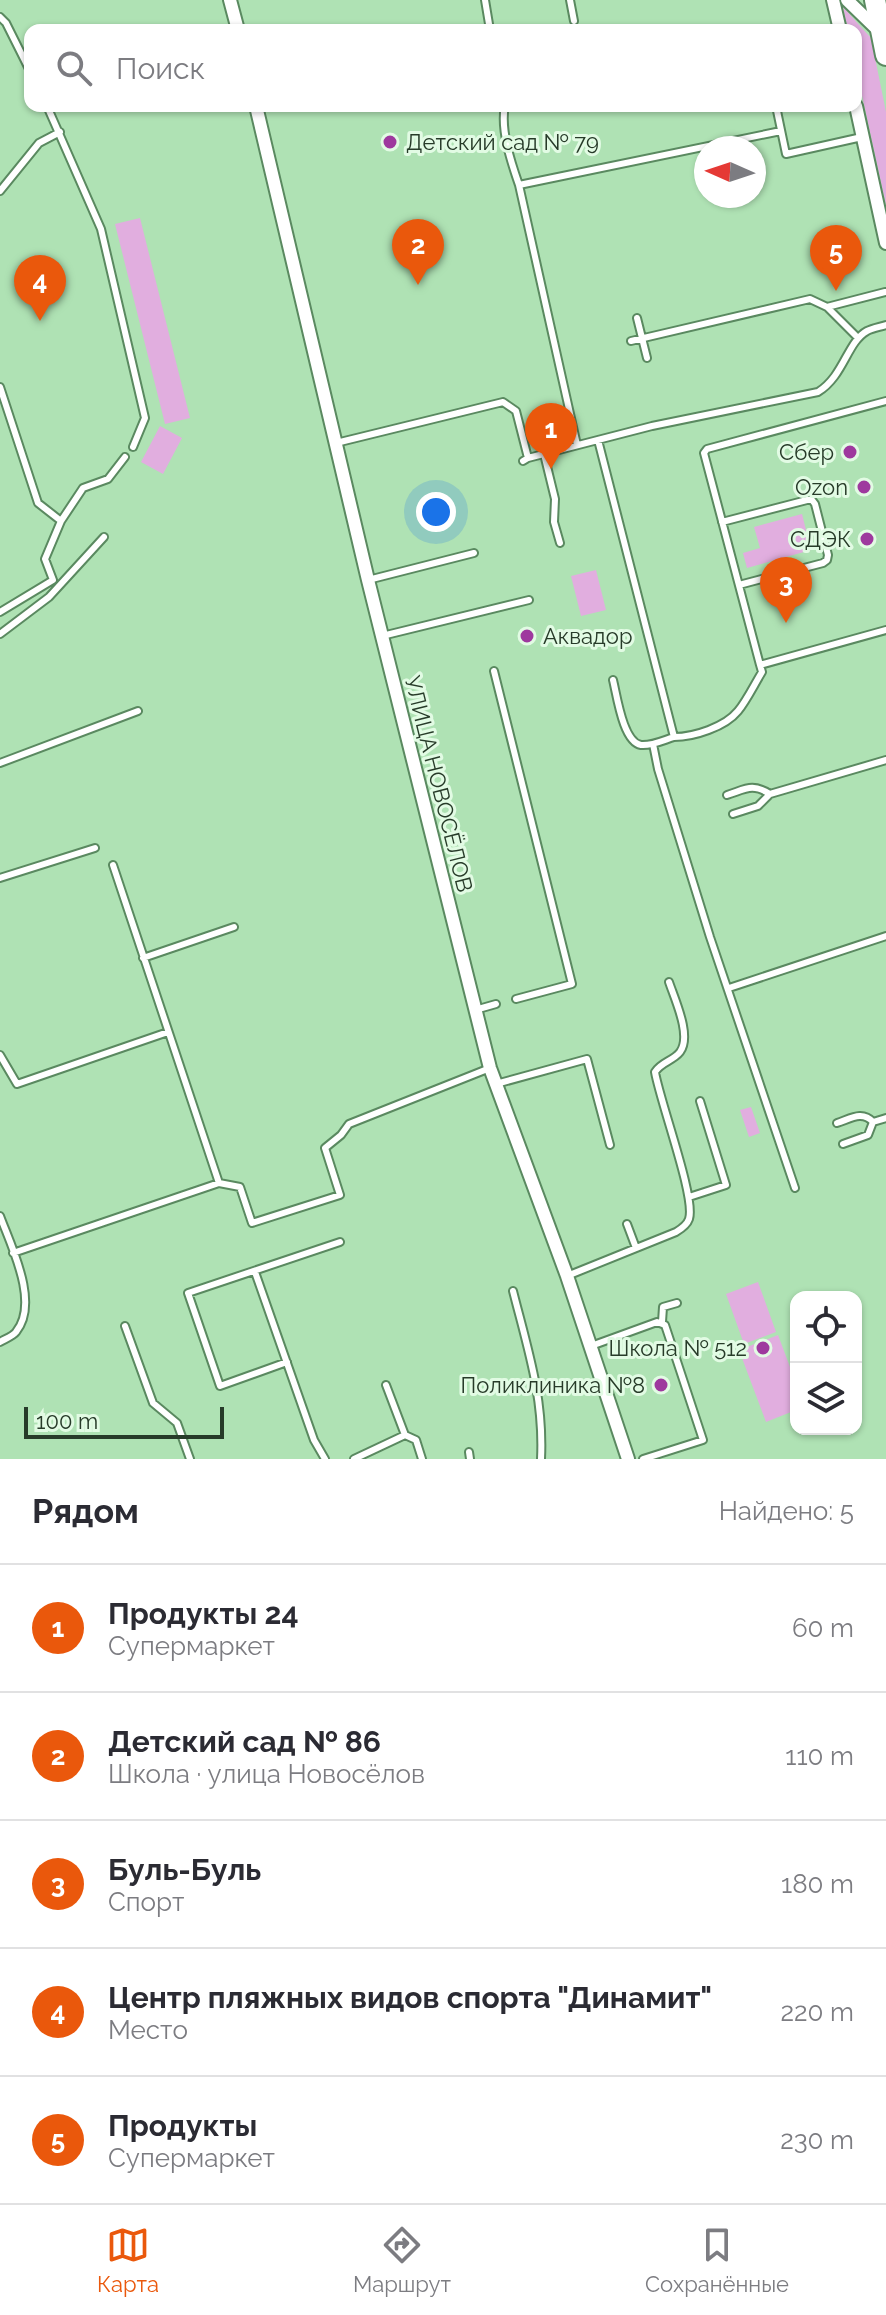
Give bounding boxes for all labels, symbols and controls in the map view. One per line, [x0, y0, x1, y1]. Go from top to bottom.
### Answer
search box [24, 24, 862, 112]
icon: search [52, 46, 96, 90]
text: Поиск [116, 51, 205, 86]
place label: Детский сад № 79 [406, 129, 599, 155]
marker: Детский сад № 79 [381, 133, 399, 151]
north arrow [694, 136, 766, 208]
pin: 2 [392, 219, 444, 285]
pin: 5 [810, 225, 862, 291]
pin: 4 [14, 255, 66, 321]
pin: 1 [525, 403, 577, 469]
place label: Сбер [779, 439, 834, 465]
marker: Сбер [841, 443, 859, 461]
place label: Ozon [795, 474, 848, 500]
marker: Ozon [855, 478, 873, 496]
your location [416, 492, 456, 532]
place label: СДЭК [790, 526, 851, 552]
marker: СДЭК [858, 530, 876, 548]
pin: 3 [760, 557, 812, 623]
place label: Аквадор [543, 623, 633, 649]
marker: Аквадор [518, 627, 536, 645]
street label: УЛИЦА НОВОСЁЛОВ [400, 673, 478, 895]
map controls [790, 1291, 862, 1435]
button: locate [790, 1291, 862, 1363]
place label: Школа № 512 [608, 1335, 747, 1361]
marker: Школа № 512 [754, 1339, 772, 1357]
button: layers [790, 1363, 862, 1435]
place label: Поликлиника №8 [461, 1372, 645, 1398]
marker: Поликлиника №8 [652, 1376, 670, 1394]
scale bar [24, 1403, 224, 1439]
text: 100 m [36, 1408, 98, 1434]
text: Рядом [32, 1491, 139, 1531]
text: Найдено: 5 [719, 1496, 854, 1526]
text: Продукты 24 [108, 1596, 299, 1631]
text: 1 [52, 1613, 64, 1643]
text: 60 m [792, 1613, 854, 1643]
text: Супермаркет [108, 1631, 275, 1661]
text: Детский сад № 86 [108, 1724, 381, 1759]
text: 2 [51, 1741, 65, 1771]
text: 110 m [785, 1741, 854, 1771]
text: Школа · улица Новосёлов [108, 1759, 425, 1789]
text: Буль-Буль [108, 1852, 261, 1887]
text: 3 [51, 1869, 65, 1899]
text: 180 m [781, 1869, 854, 1899]
text: Спорт [108, 1887, 185, 1917]
text: Центр пляжных видов спорта "Динамит" [108, 1980, 712, 2015]
text: 4 [51, 1997, 65, 2027]
text: 220 m [780, 1997, 854, 2027]
text: Место [108, 2015, 188, 2045]
text: Продукты [108, 2108, 257, 2143]
text: 5 [51, 2125, 65, 2155]
text: 230 m [780, 2125, 854, 2155]
text: Супермаркет [108, 2143, 275, 2173]
tab: Карта [97, 2223, 159, 2297]
tab: Маршрут [353, 2223, 451, 2297]
tab: Сохранённые [645, 2223, 789, 2297]

